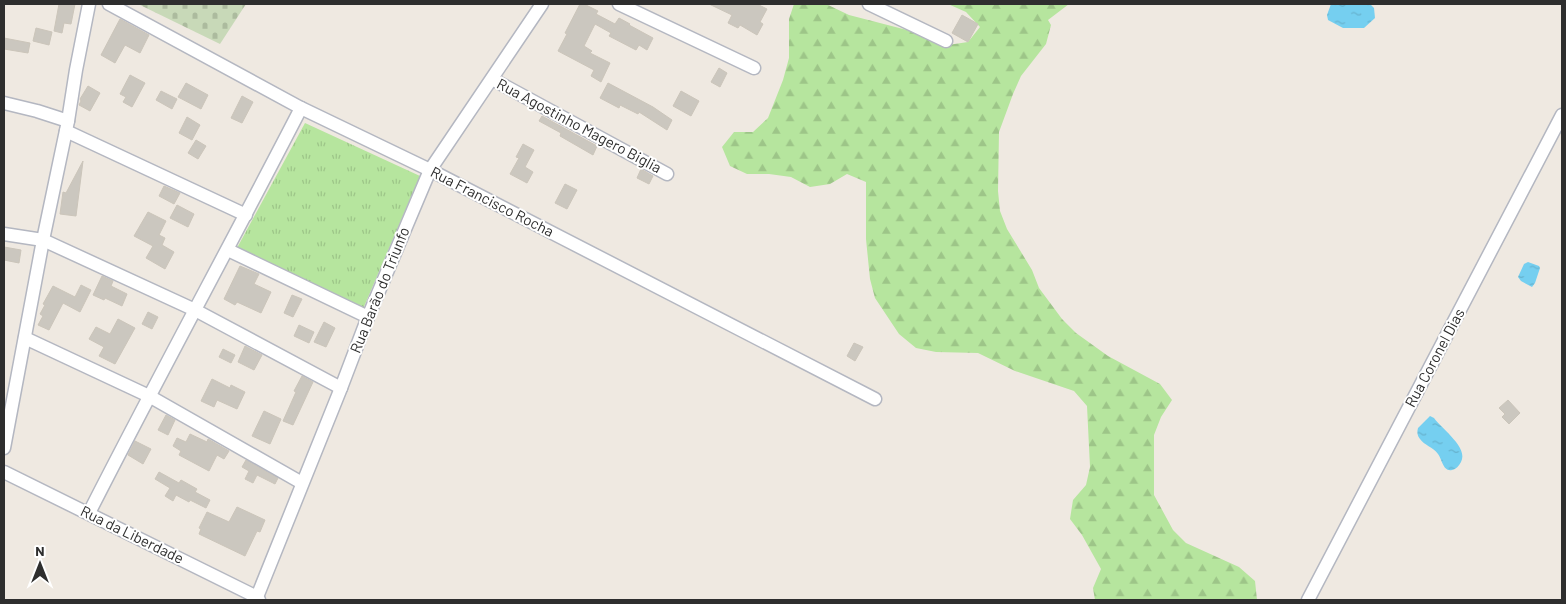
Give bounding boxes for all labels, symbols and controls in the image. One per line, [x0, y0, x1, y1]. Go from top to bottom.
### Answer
street label: Rua Agostinho Magero Biglia [494, 74, 665, 176]
street label: Rua Francisco Rocha [428, 162, 557, 240]
street label: Rua Barão do Triunfo [346, 224, 413, 355]
street label: Rua Coronel Dias [1401, 305, 1468, 410]
street label: Rua da Liberdade [78, 501, 187, 567]
north arrow [15, 539, 65, 589]
text: N [35, 542, 45, 559]

